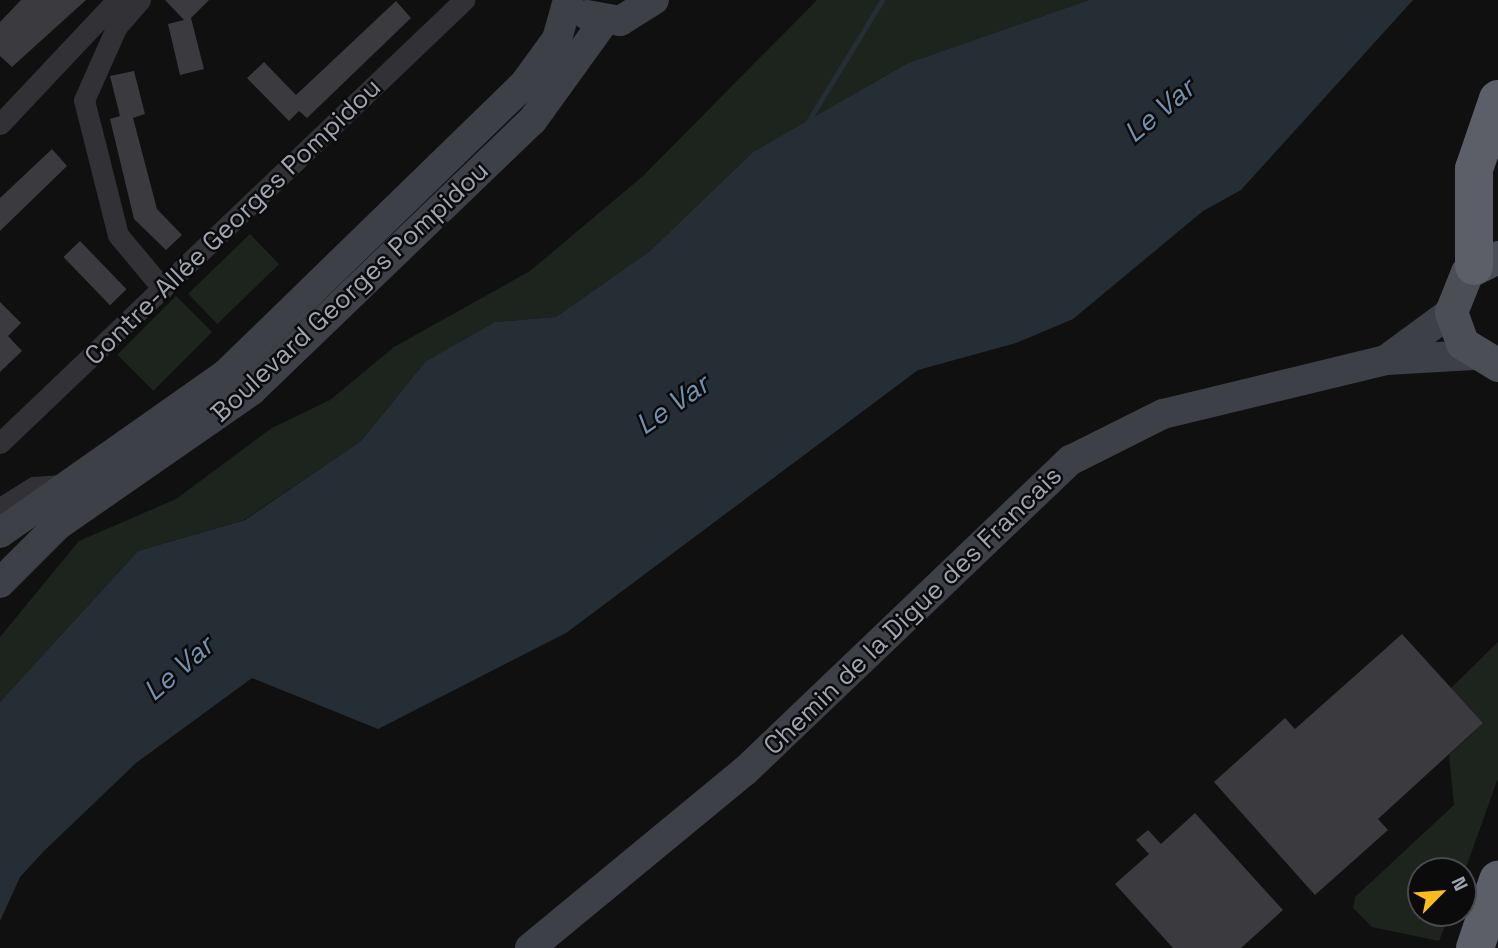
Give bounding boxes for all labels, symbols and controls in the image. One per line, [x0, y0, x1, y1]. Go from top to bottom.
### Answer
water label: Le Var [1117, 71, 1201, 149]
street label: Contre-Allée Georges Pompidou [79, 72, 387, 372]
street label: Boulevard Georges Pompidou [205, 155, 495, 429]
water label: Le Var [629, 367, 715, 441]
street label: Chemin de la Digue des Francais [758, 460, 1068, 762]
water label: Le Var [136, 628, 220, 708]
north arrow [1407, 857, 1477, 927]
text: N [1446, 873, 1474, 895]

